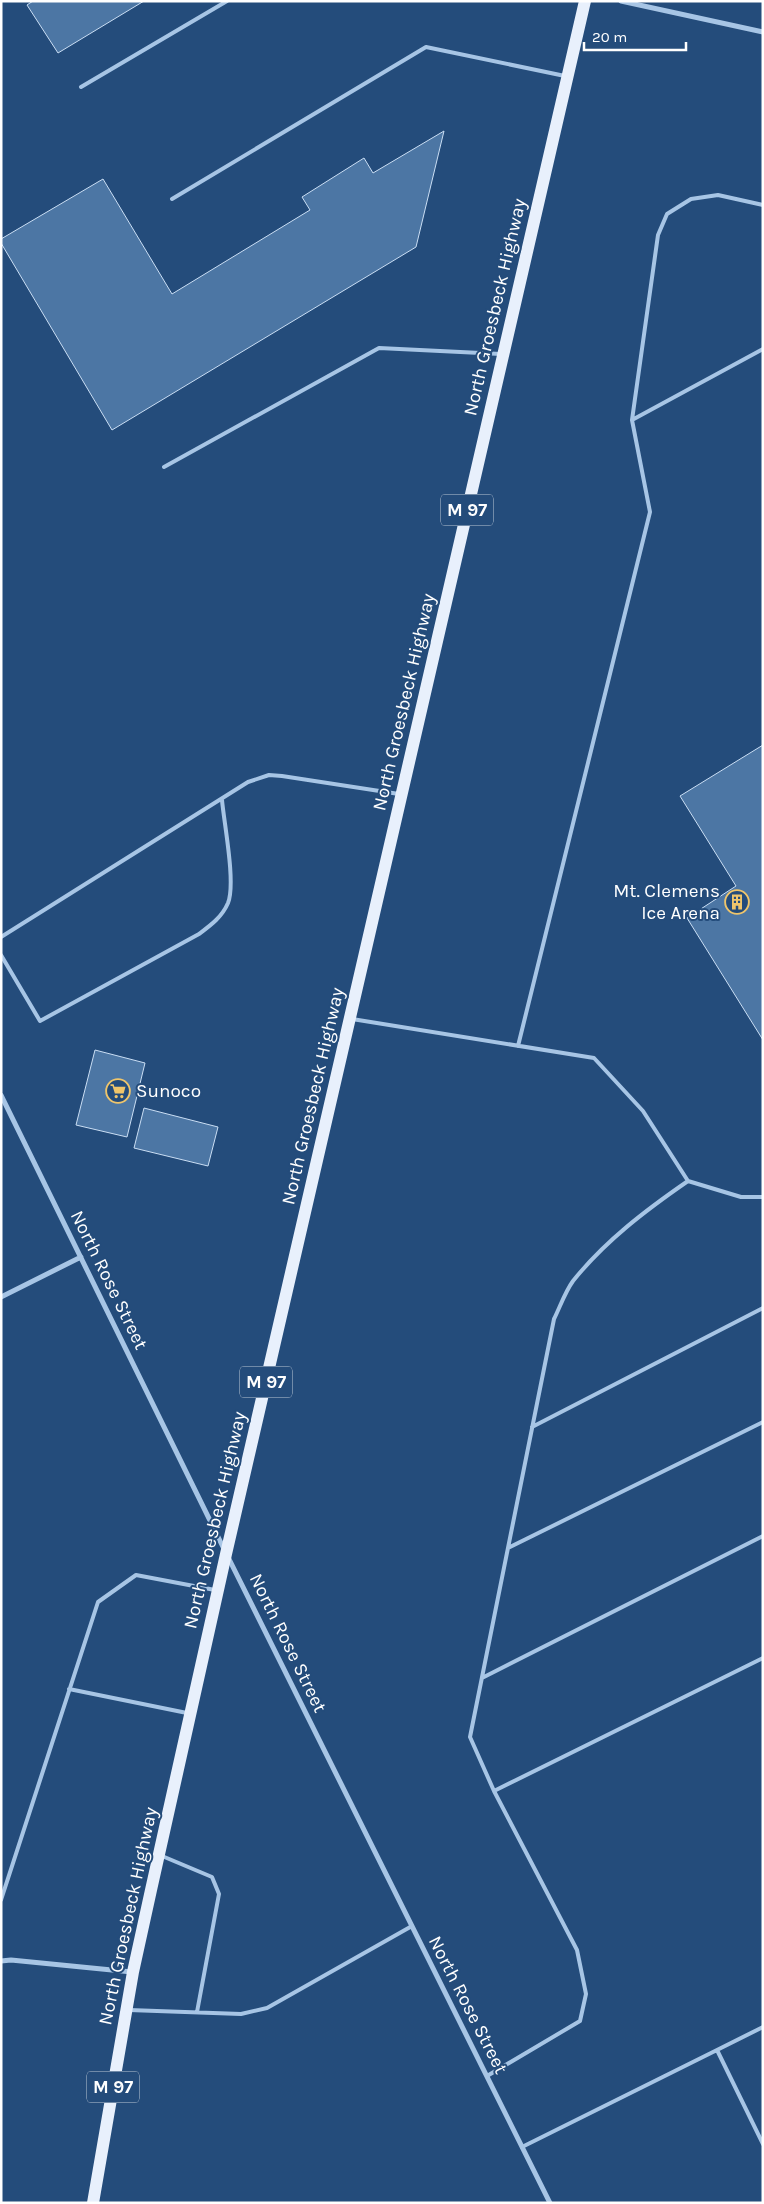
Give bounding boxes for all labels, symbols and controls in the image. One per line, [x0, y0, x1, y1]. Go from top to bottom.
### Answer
scale bar [584, 20, 686, 52]
text: 20 m [592, 28, 627, 46]
street label: North Groesbeck Highway [459, 196, 531, 418]
road number: M 97 [441, 494, 493, 526]
street label: North Groesbeck Highway [368, 591, 440, 813]
place label: Mt. Clemens Ice Arena [613, 880, 720, 924]
building icon: Mt. Clemens Ice Arena [724, 889, 750, 915]
street label: North Groesbeck Highway [277, 985, 349, 1207]
supermarket icon: Sunoco [105, 1078, 131, 1104]
place label: Sunoco [136, 1080, 201, 1102]
street label: North Rose Street [66, 1207, 152, 1353]
road number: M 97 [240, 1366, 292, 1398]
street label: North Groesbeck Highway [179, 1409, 251, 1631]
street label: North Rose Street [245, 1570, 331, 1716]
street label: North Groesbeck Highway [94, 1805, 162, 2027]
street label: North Rose Street [424, 1932, 512, 2078]
road number: M 97 [87, 2072, 139, 2102]

